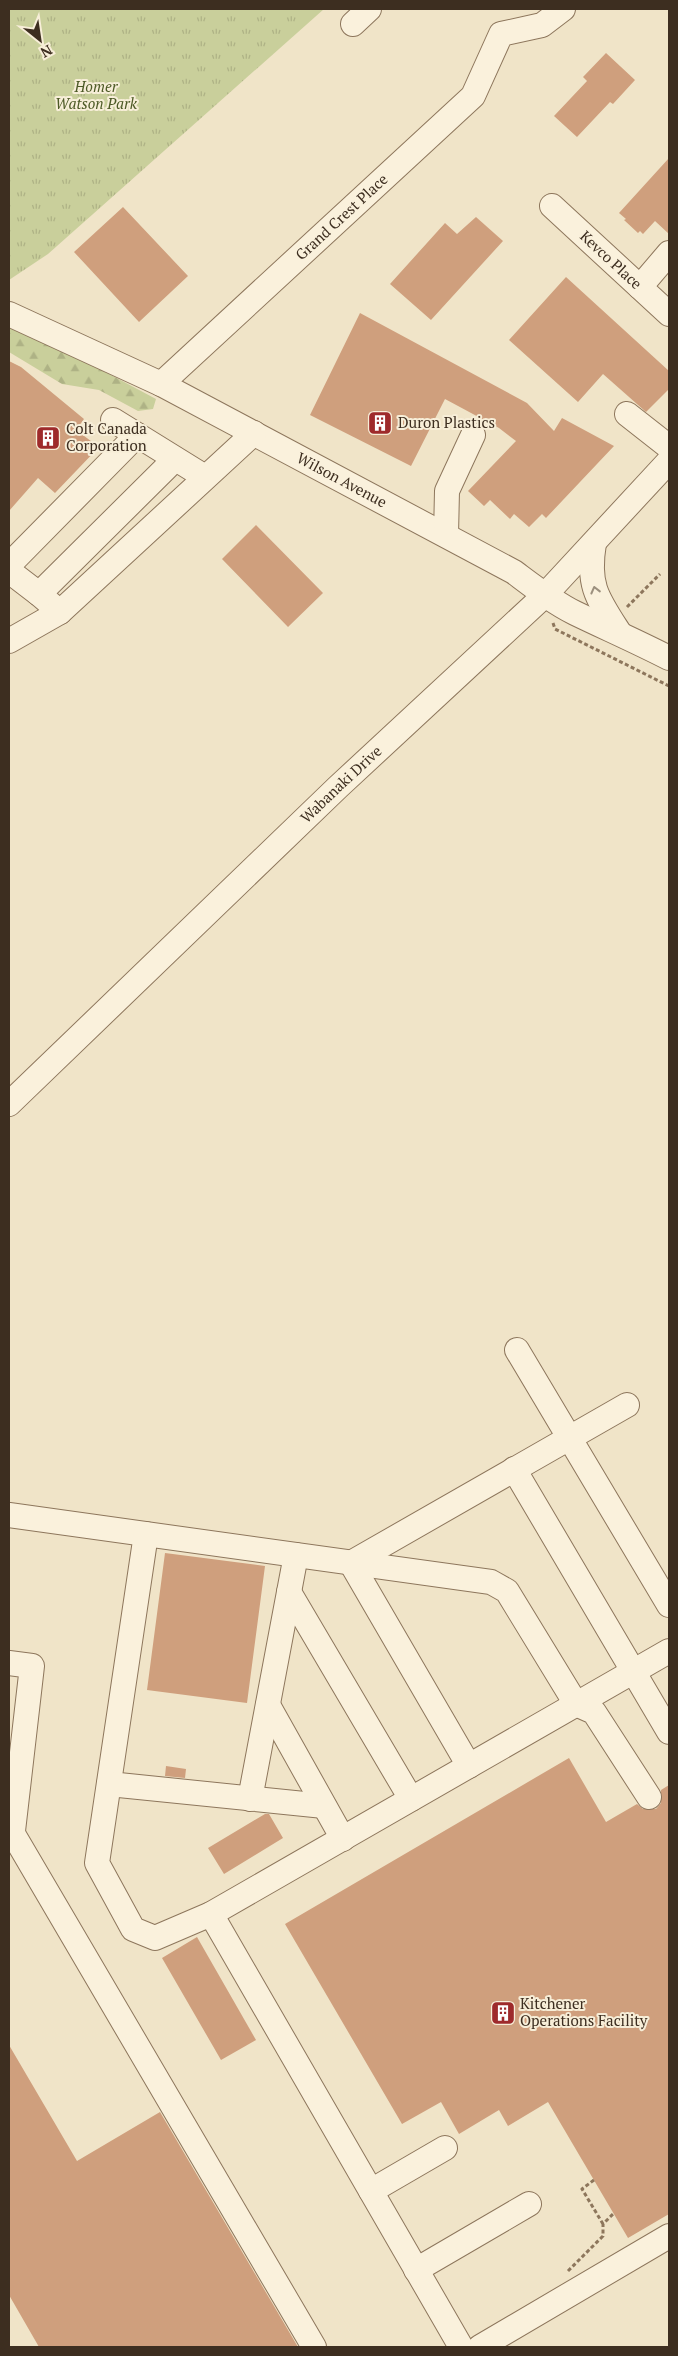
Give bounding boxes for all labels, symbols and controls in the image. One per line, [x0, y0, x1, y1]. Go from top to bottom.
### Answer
north arrow [15, 15, 65, 65]
text: N [37, 41, 56, 63]
park label: Homer Watson Park [55, 76, 138, 113]
street label: Grand Crest Place [291, 169, 391, 264]
street label: Kevco Place [576, 226, 647, 293]
building icon: Duron Plastics [367, 410, 393, 436]
place label: Duron Plastics [398, 412, 495, 432]
place label: Colt Canada Corporation [66, 418, 147, 455]
building icon: Colt Canada Corporation [35, 425, 61, 451]
street label: Wilson Avenue [294, 447, 391, 511]
one-way arrow [591, 587, 601, 595]
street label: Wabanaki Drive [296, 741, 385, 827]
place label: Kitchener Operations Facility [520, 1993, 648, 2030]
building icon: Kitchener Operations Facility [490, 2000, 516, 2026]

